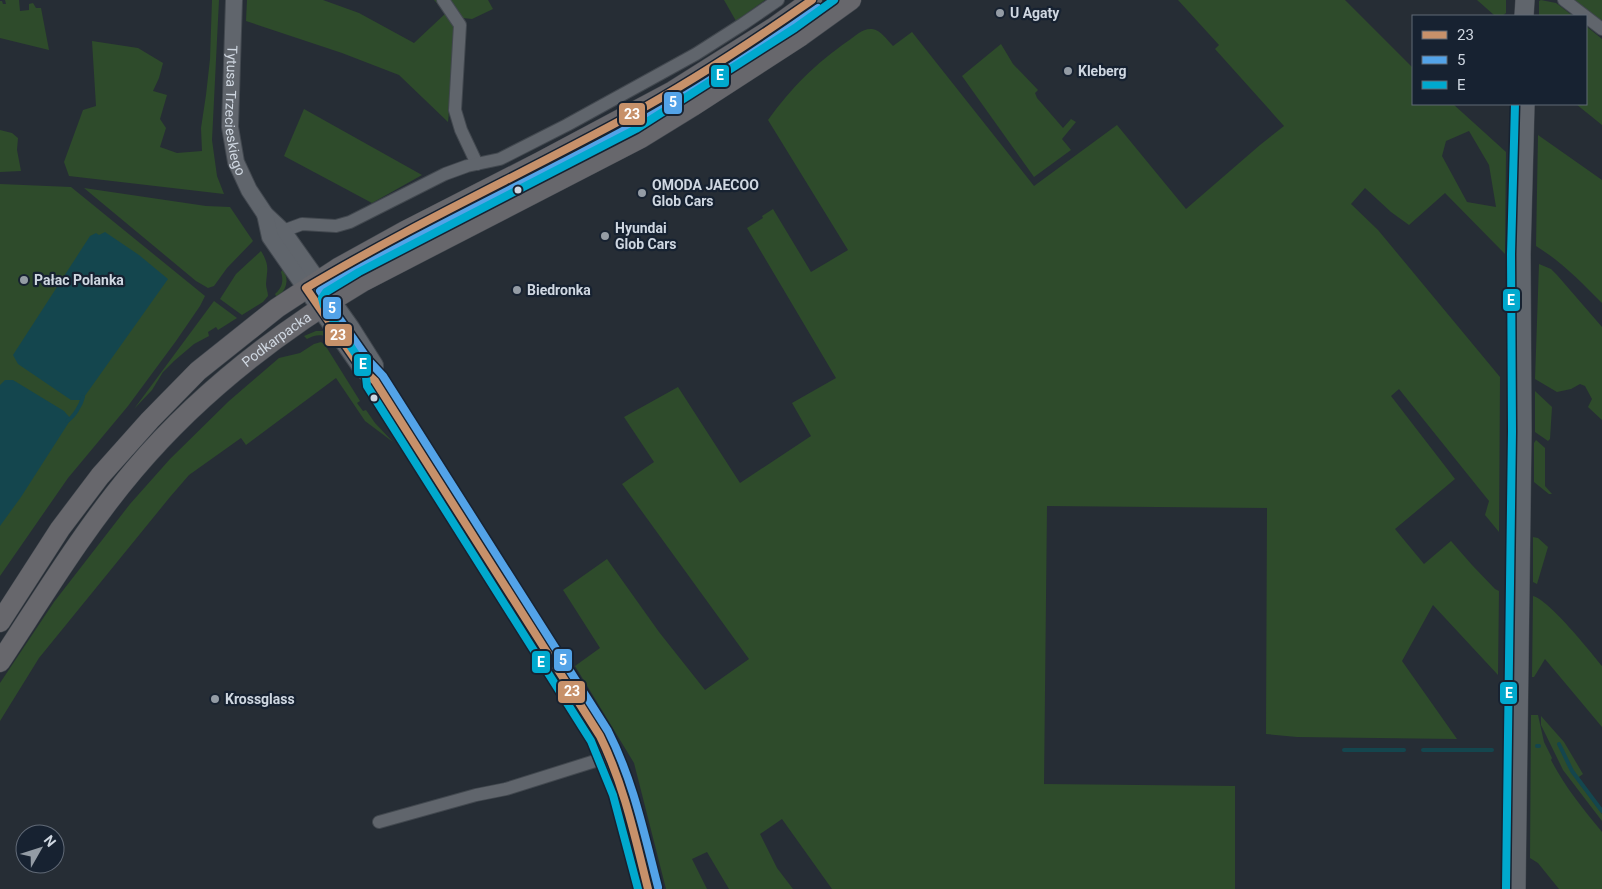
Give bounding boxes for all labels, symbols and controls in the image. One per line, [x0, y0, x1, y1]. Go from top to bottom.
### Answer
place label: U Agaty [1010, 5, 1060, 21]
marker: U Agaty [994, 7, 1006, 19]
legend [1412, 15, 1587, 105]
text: 23 [1457, 26, 1474, 44]
street label: Tytusa Trzecieskiego [222, 45, 249, 178]
text: 5 [1457, 51, 1465, 69]
place label: Kleberg [1078, 63, 1127, 79]
line badge: E [710, 64, 730, 88]
marker: Kleberg [1062, 65, 1074, 77]
text: E [716, 67, 724, 83]
text: E [1457, 76, 1466, 94]
line badge: 5 [663, 91, 683, 115]
text: 5 [669, 94, 677, 110]
line badge: 23 [618, 102, 646, 126]
text: 23 [624, 106, 640, 122]
place label: OMODA JAECOO Glob Cars [652, 177, 759, 209]
unlabelled marker [513, 185, 523, 195]
marker: OMODA JAECOO Glob Cars [636, 187, 648, 199]
place label: Hyundai Glob Cars [615, 220, 676, 252]
marker: Hyundai Glob Cars [599, 230, 611, 242]
place label: Pałac Polanka [34, 272, 124, 288]
marker: Pałac Polanka [18, 274, 30, 286]
place label: Biedronka [527, 282, 591, 298]
marker: Biedronka [511, 284, 523, 296]
line badge: E [1502, 288, 1521, 312]
text: E [1507, 292, 1515, 308]
line badge: 5 [322, 296, 342, 320]
text: 5 [328, 300, 336, 316]
street label: Podkarpacka [239, 309, 314, 370]
line badge: 23 [324, 323, 353, 347]
text: 23 [330, 327, 346, 343]
line badge: E [353, 353, 372, 377]
text: E [359, 356, 367, 372]
unlabelled marker [369, 393, 379, 403]
line badge: 5 [553, 648, 573, 672]
line badge: E [531, 650, 551, 674]
text: 5 [559, 652, 567, 668]
text: E [537, 654, 545, 670]
line badge: 23 [557, 680, 586, 704]
line badge: E [1499, 681, 1518, 705]
text: 23 [564, 683, 580, 699]
text: E [1505, 685, 1513, 701]
place label: Krossglass [225, 691, 295, 707]
marker: Krossglass [209, 693, 221, 705]
north arrow [15, 824, 65, 874]
text: N [41, 832, 59, 850]

